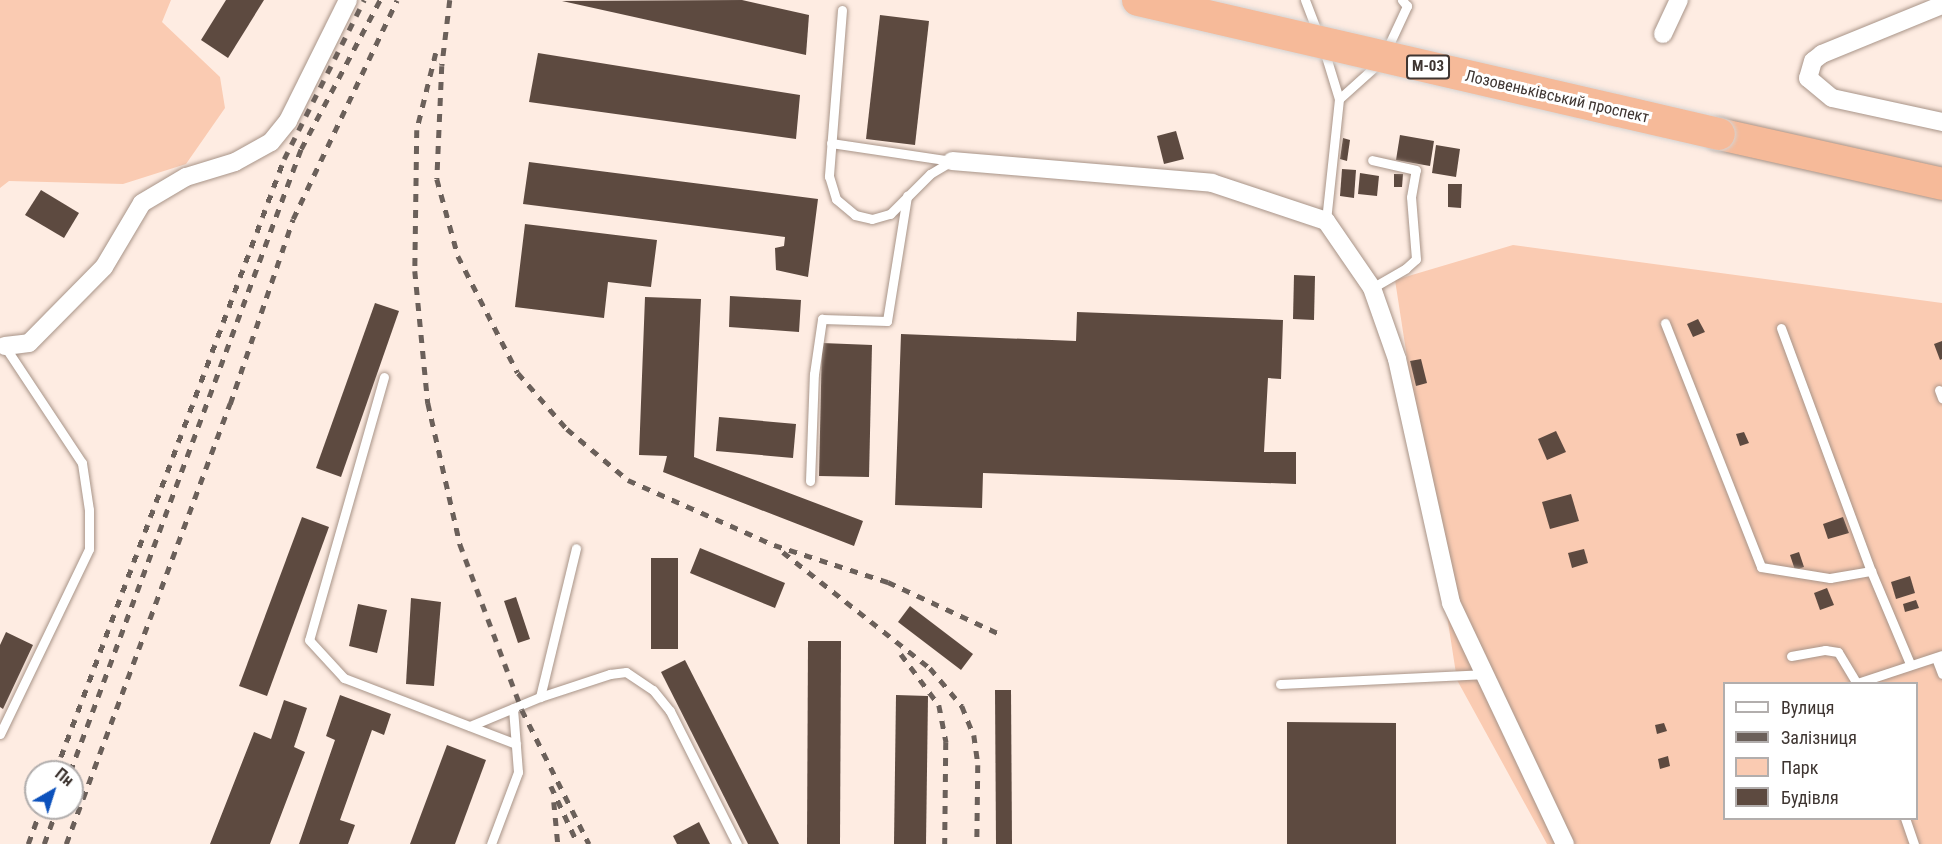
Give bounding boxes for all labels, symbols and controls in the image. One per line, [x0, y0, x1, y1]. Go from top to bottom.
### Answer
road number: М-03 [1406, 55, 1450, 79]
street label: Лозовеньківський проспект [1463, 66, 1651, 128]
legend [1723, 682, 1918, 820]
text: Вулиця [1781, 697, 1835, 718]
text: Залізниця [1781, 727, 1857, 748]
text: Парк [1781, 757, 1818, 778]
north arrow [24, 760, 84, 820]
text: Пн [51, 764, 77, 790]
text: Будівля [1781, 787, 1839, 808]

